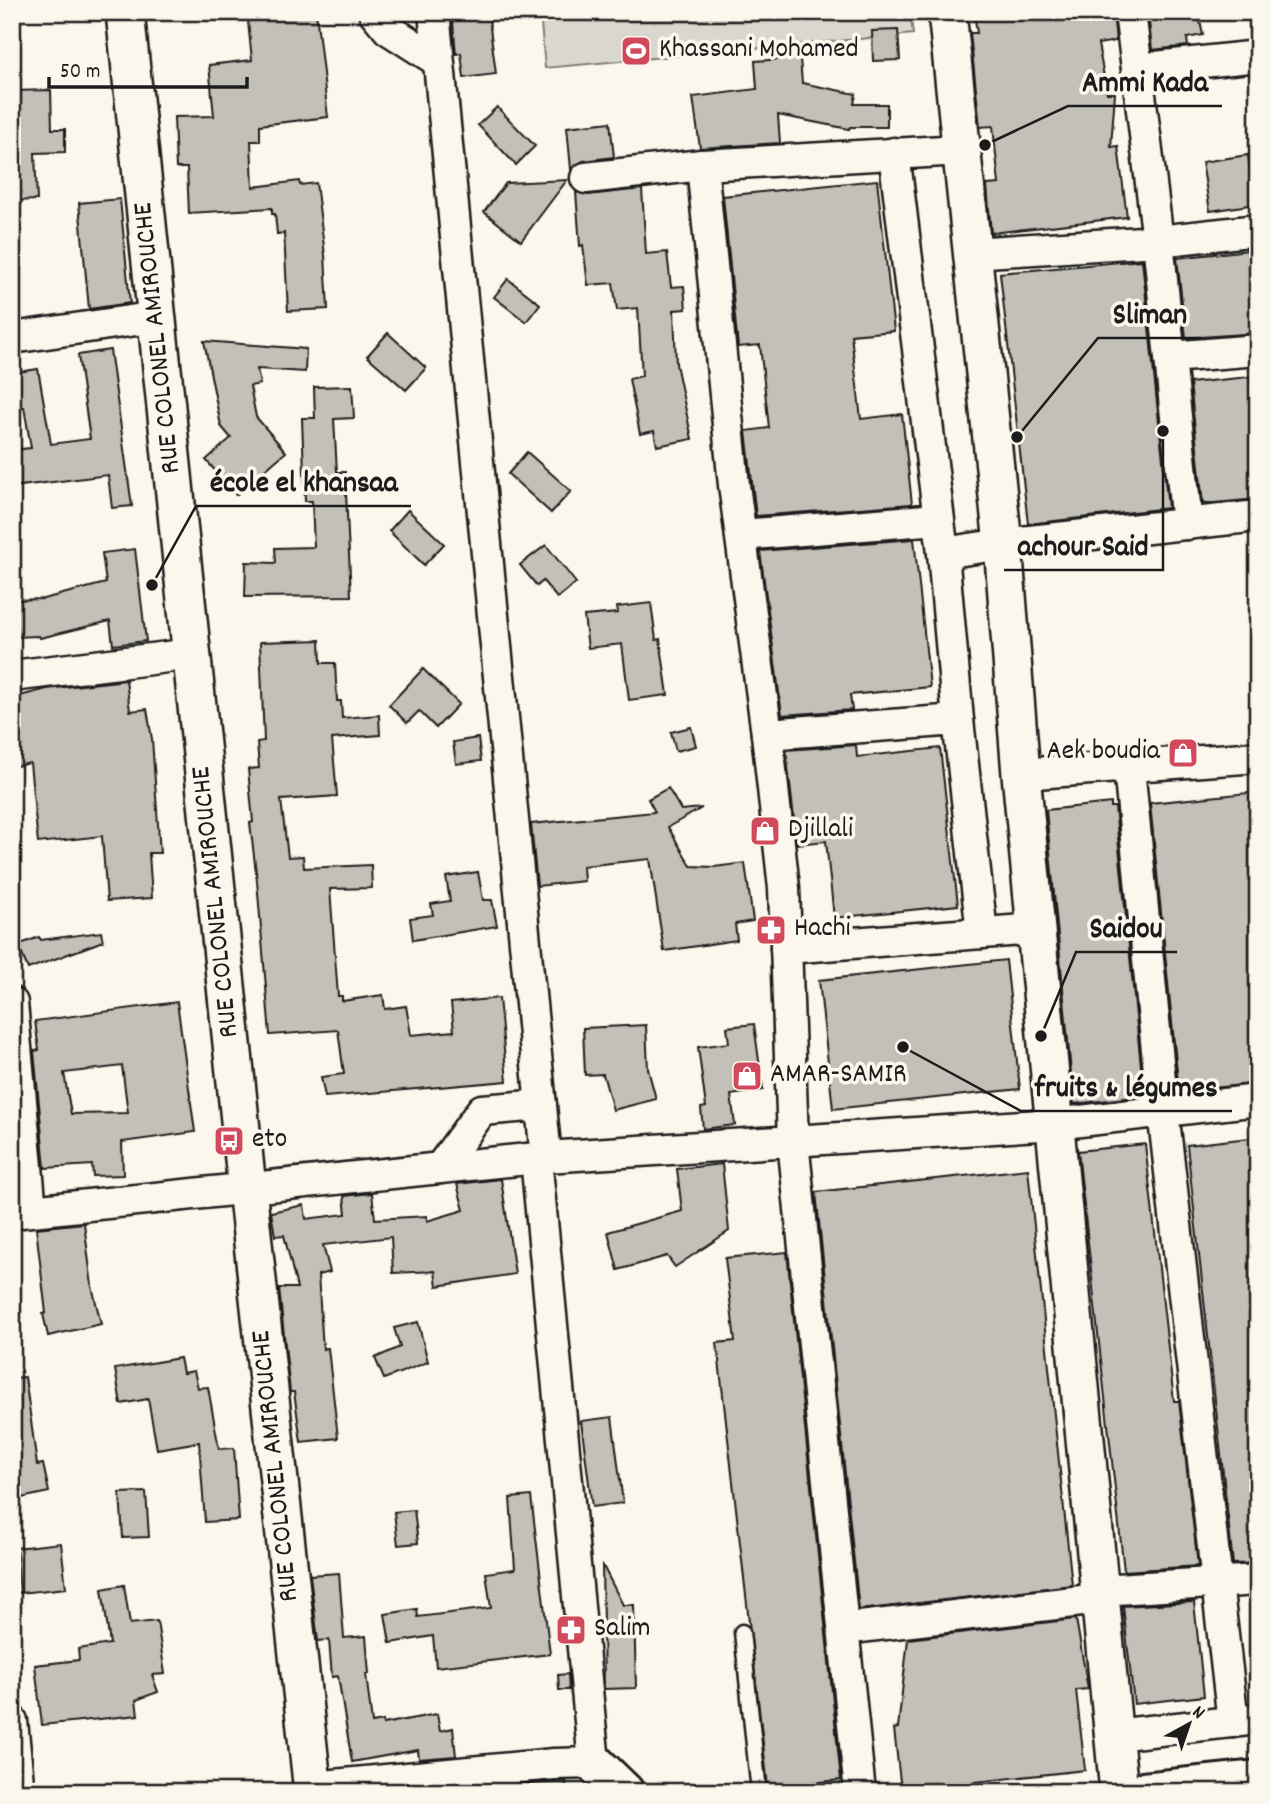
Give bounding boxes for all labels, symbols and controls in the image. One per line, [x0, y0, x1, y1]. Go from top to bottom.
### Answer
place label: Khassani Mohamed [659, 31, 859, 71]
sports icon: Khassani Mohamed [619, 34, 653, 68]
scale bar [49, 46, 247, 90]
callout: Ammi Kada [1068, 55, 1222, 106]
text: 50 m [60, 58, 100, 88]
text: Ammi Kada [1082, 64, 1209, 107]
street label: RUE COLONEL AMIROUCHE [125, 200, 193, 476]
callout: Sliman [1098, 287, 1201, 338]
text: Sliman [1113, 296, 1187, 339]
callout: école el khansaa [196, 455, 411, 506]
text: école el khansaa [210, 464, 399, 507]
callout: achour Said [1004, 519, 1163, 570]
text: achour Said [1017, 528, 1149, 571]
place label: Aek boudia [1046, 733, 1161, 773]
shop icon: Aek boudia [1166, 736, 1200, 770]
street label: RUE COLONEL AMIROUCHE [183, 764, 251, 1040]
place label: Djillali [788, 811, 853, 851]
shop icon: Djillali [748, 814, 782, 848]
callout: Saidou [1076, 901, 1177, 952]
place label: Hachi [794, 910, 851, 950]
text: Saidou [1089, 910, 1163, 953]
pharmacy icon: Hachi [754, 913, 788, 947]
place label: AMAR-SAMIR [770, 1056, 907, 1096]
shop icon: AMAR-SAMIR [730, 1059, 764, 1093]
callout: fruits & légumes [1021, 1060, 1232, 1111]
text: fruits & légumes [1034, 1069, 1218, 1112]
place label: eto [252, 1121, 287, 1161]
bus stop icon: eto [212, 1124, 246, 1158]
street label: RUE COLONEL AMIROUCHE [243, 1328, 311, 1604]
place label: Salim [594, 1610, 651, 1650]
pharmacy icon: Salim [554, 1613, 588, 1647]
north arrow [1154, 1688, 1224, 1758]
text: N [1185, 1700, 1210, 1727]

